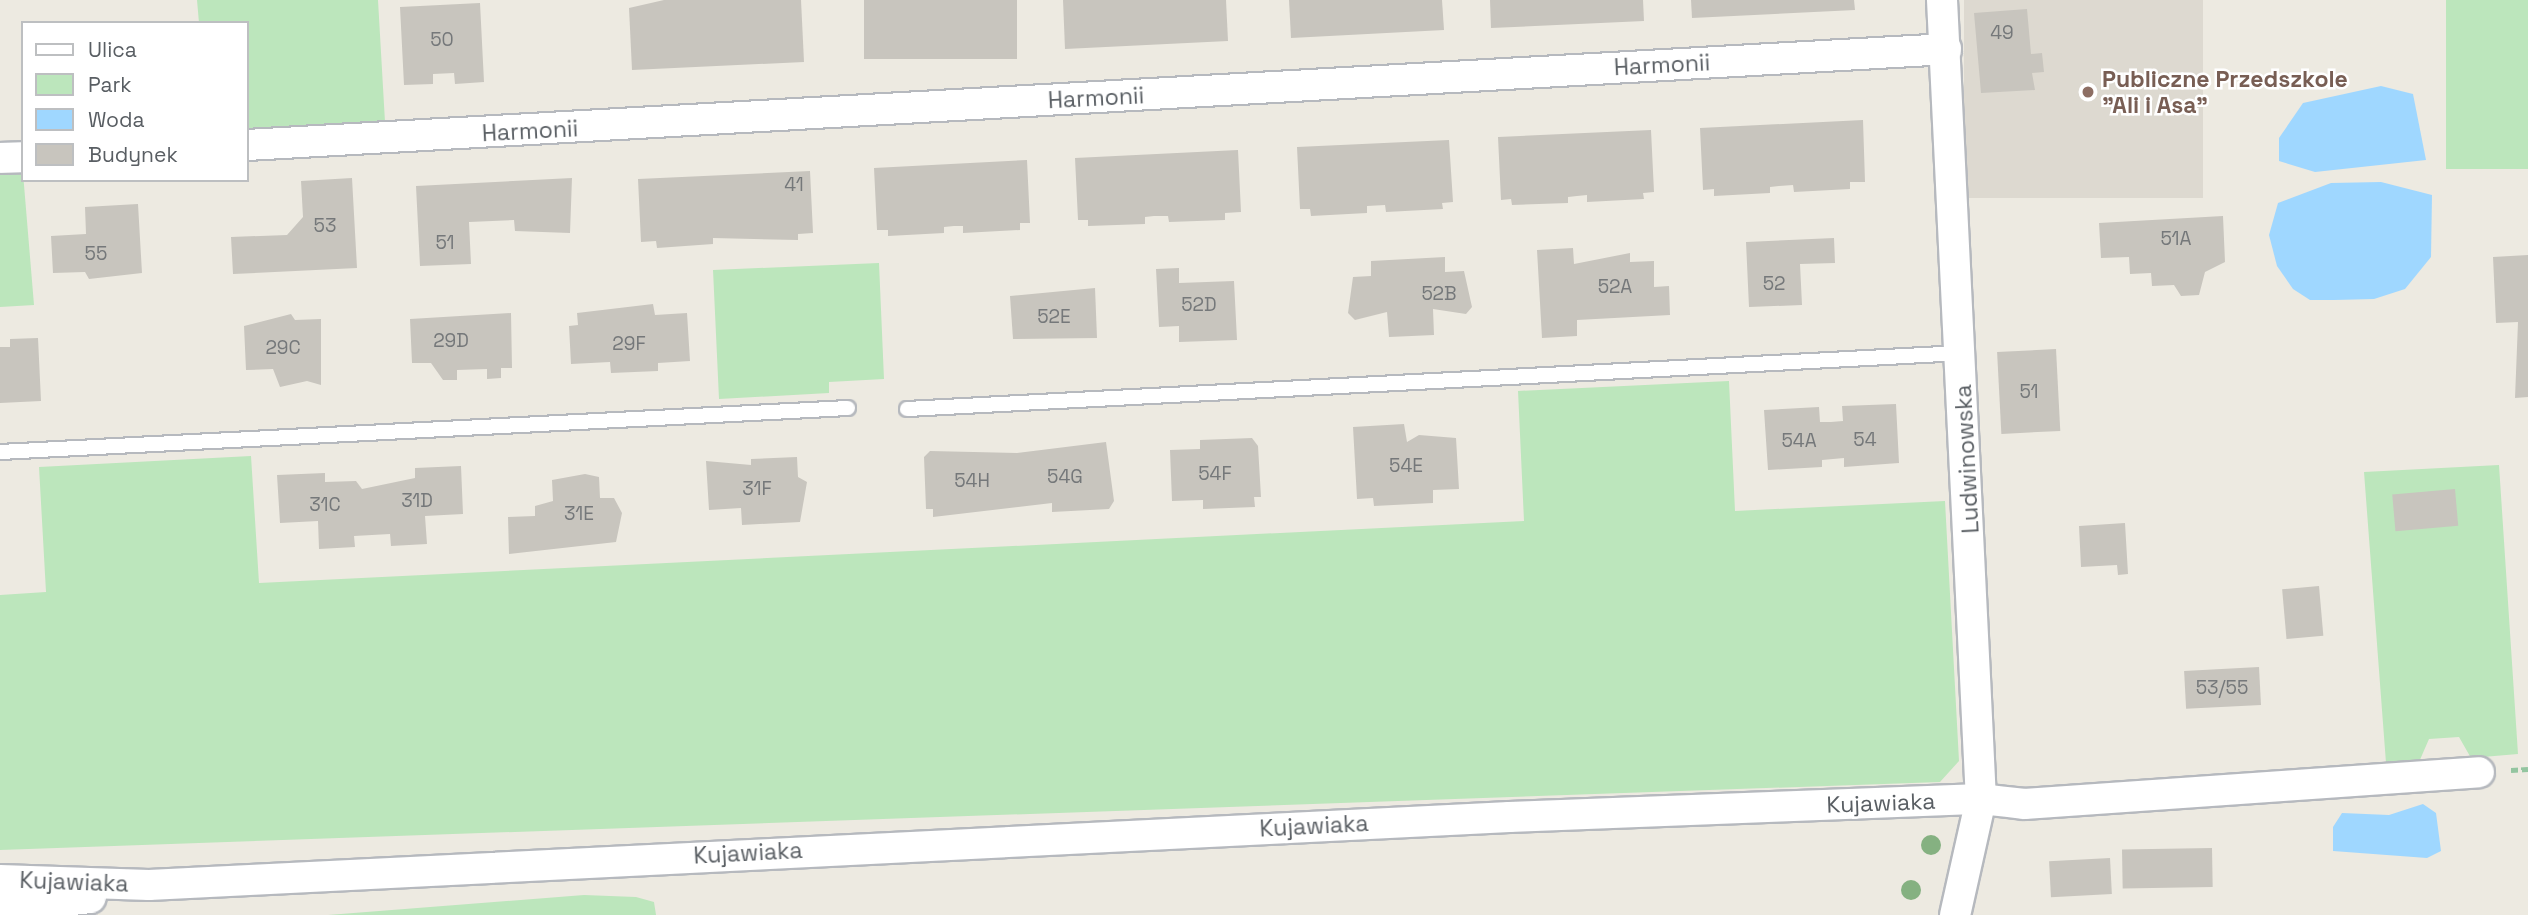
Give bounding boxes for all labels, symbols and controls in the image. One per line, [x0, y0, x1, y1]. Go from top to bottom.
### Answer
legend [21, 21, 248, 182]
house number: 49 [1990, 22, 2014, 44]
house number: 50 [430, 29, 454, 51]
text: Ulica [88, 36, 137, 63]
street label: Harmonii [1613, 49, 1711, 81]
place label: Publiczne Przedszkole "Ali i Asa" [2102, 65, 2348, 119]
text: Park [88, 71, 132, 98]
street label: Harmonii [1047, 82, 1145, 114]
marker: Publiczne Przedszkole "Ali i Asa" [2080, 84, 2096, 100]
text: Woda [88, 106, 145, 133]
street label: Harmonii [481, 115, 579, 147]
text: Budynek [88, 141, 178, 168]
house number: 41 [784, 174, 804, 196]
house number: 53 [314, 215, 336, 237]
house number: 51A [2160, 228, 2192, 250]
house number: 51 [435, 232, 455, 254]
house number: 55 [85, 243, 107, 265]
house number: 52 [1763, 273, 1785, 295]
house number: 52A [1598, 276, 1632, 298]
house number: 52B [1421, 283, 1457, 305]
house number: 52D [1181, 294, 1217, 316]
house number: 52E [1037, 306, 1071, 328]
house number: 29D [433, 330, 469, 352]
house number: 29F [612, 333, 646, 355]
house number: 29C [265, 337, 301, 359]
house number: 51 [2019, 381, 2039, 403]
street label: Ludwinowska [1949, 384, 1985, 534]
house number: 54 [1853, 429, 1877, 451]
house number: 54A [1781, 430, 1817, 452]
house number: 54E [1389, 455, 1423, 477]
house number: 54F [1198, 463, 1232, 485]
house number: 54G [1047, 466, 1083, 488]
house number: 54H [954, 470, 990, 492]
house number: 31F [742, 478, 772, 500]
house number: 31D [401, 490, 433, 512]
house number: 31C [309, 494, 341, 516]
house number: 31E [564, 503, 594, 525]
house number: 53/55 [2196, 677, 2248, 699]
street label: Kujawiaka [1826, 787, 1936, 819]
street label: Kujawiaka [1259, 809, 1369, 843]
street label: Kujawiaka [693, 836, 803, 870]
street label: Kujawiaka [19, 866, 129, 898]

